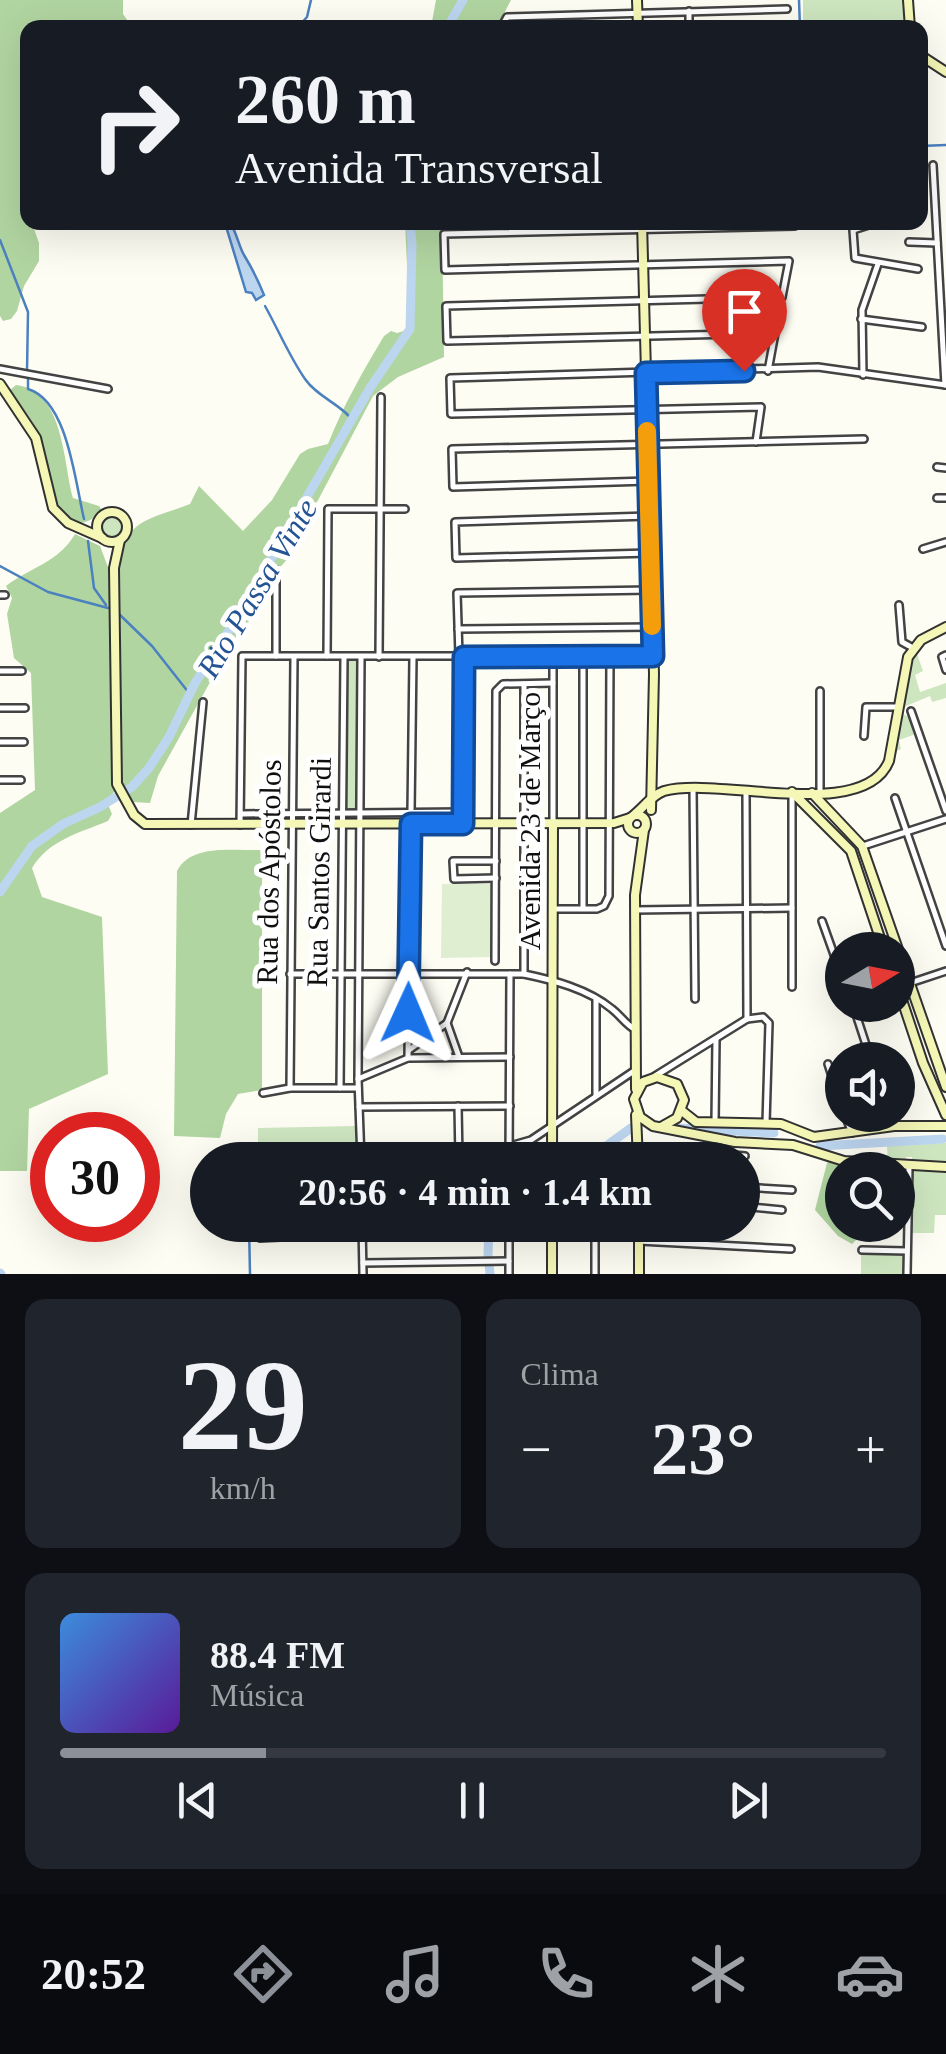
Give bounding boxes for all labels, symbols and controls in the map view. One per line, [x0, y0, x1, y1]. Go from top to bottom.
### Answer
icon: right [70, 60, 200, 190]
text: 260 m [235, 61, 416, 138]
text: Avenida Transversal [235, 143, 603, 193]
pin [702, 269, 787, 372]
icon: arrive [717, 284, 772, 339]
water label: Rio Passa Vinte [189, 492, 324, 685]
street label: Avenida 23 de Março [513, 692, 546, 950]
street label: Rua Santos Girardi [300, 757, 337, 987]
street label: Rua dos Apóstolos [250, 759, 287, 985]
north arrow [825, 932, 915, 1022]
map controls [825, 932, 915, 1242]
position arrow [356, 961, 460, 1065]
button: sound [825, 1042, 915, 1132]
speed limit sign: 30 [30, 1112, 160, 1242]
button: search [825, 1152, 915, 1242]
text: 20:56 · 4 min · 1.4 km [298, 1171, 652, 1213]
text: 29 [178, 1333, 308, 1477]
text: Clima [521, 1356, 599, 1392]
text: 23° [651, 1407, 756, 1490]
text: − [521, 1419, 552, 1480]
text: + [855, 1419, 886, 1480]
text: km/h [210, 1470, 276, 1506]
text: 88.4 FM [210, 1634, 345, 1676]
text: Música [210, 1677, 304, 1713]
icon: previous [170, 1773, 225, 1828]
icon: pause [445, 1773, 500, 1828]
icon: next [721, 1773, 776, 1828]
icon: directions [228, 1939, 298, 2009]
icon: music [380, 1939, 450, 2009]
icon: phone [531, 1939, 601, 2009]
icon: climate [683, 1939, 753, 2009]
icon: car [835, 1939, 905, 2009]
text: 20:52 [41, 1949, 146, 1999]

